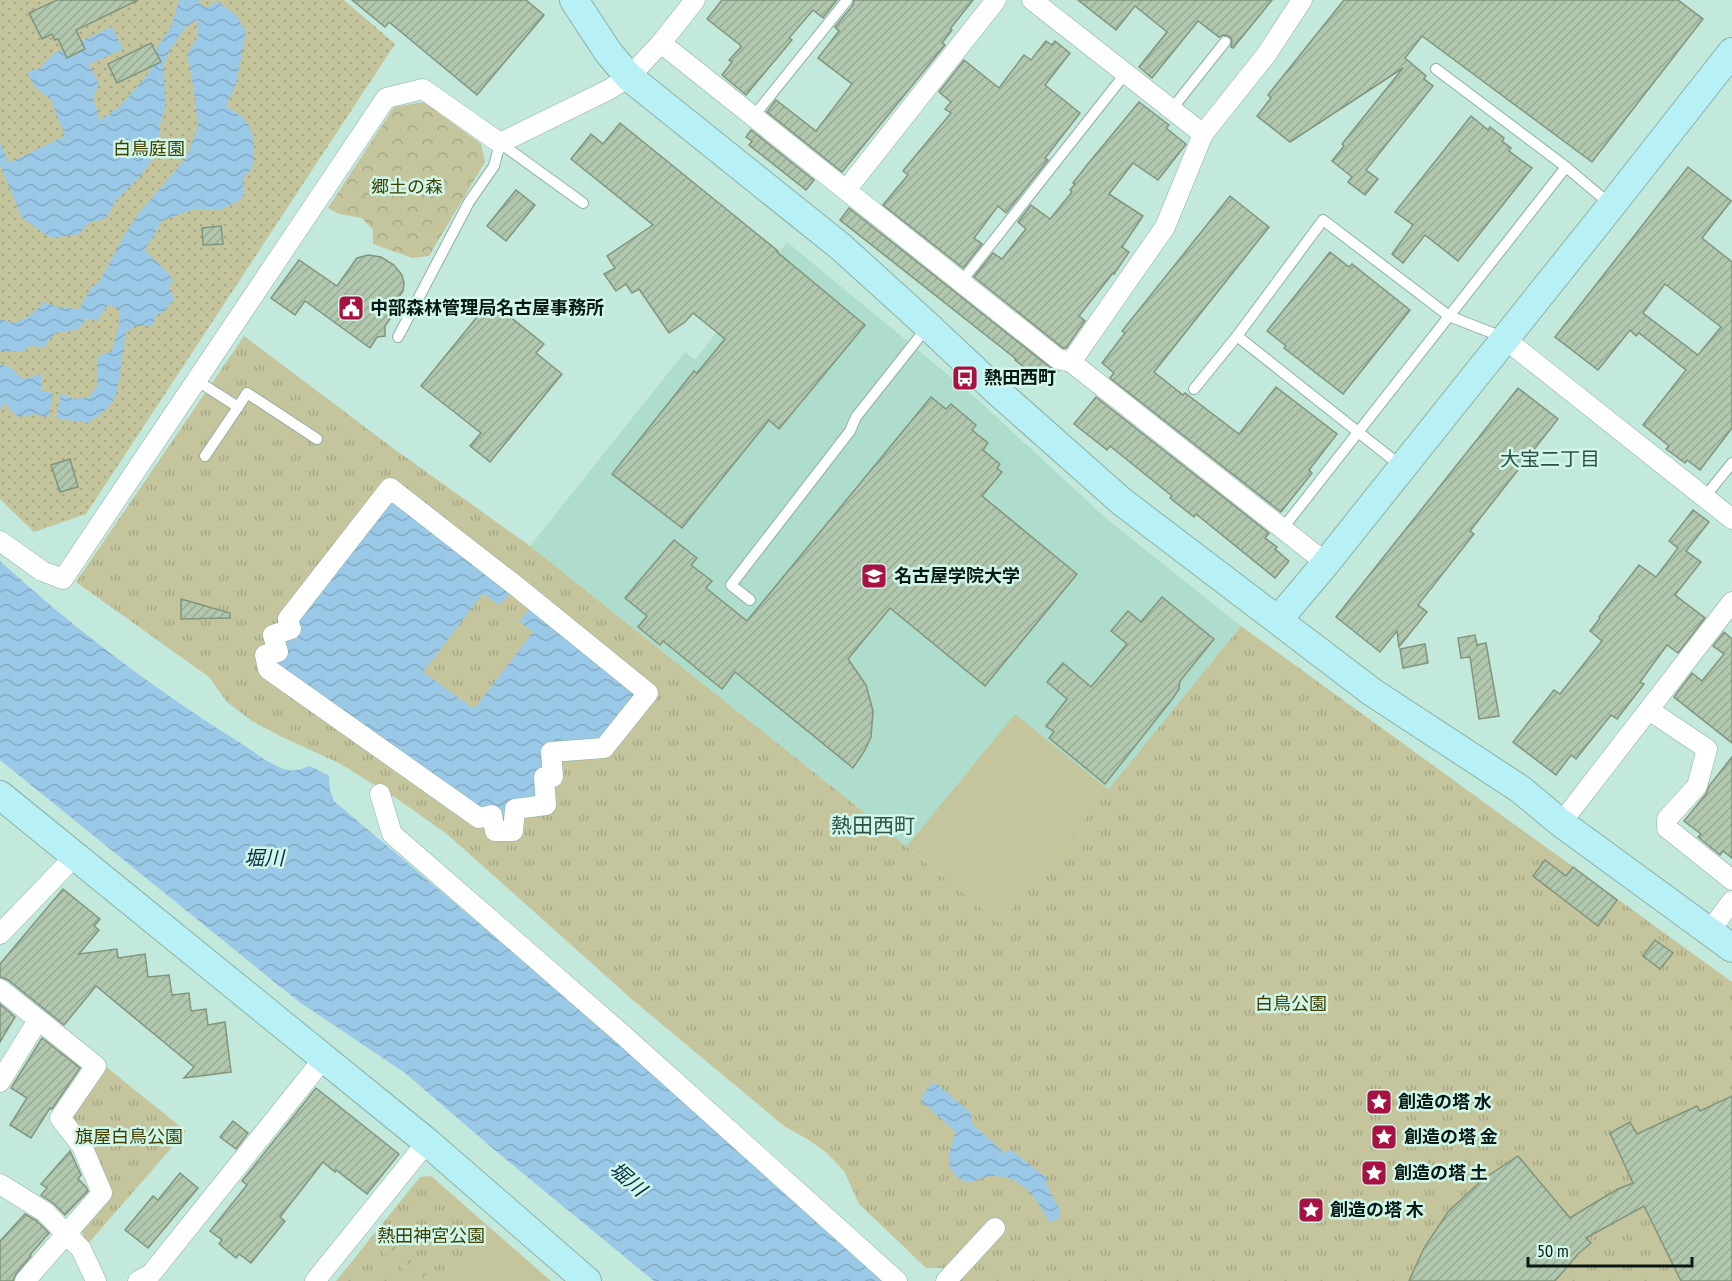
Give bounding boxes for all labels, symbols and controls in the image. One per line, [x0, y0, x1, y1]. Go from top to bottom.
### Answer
park label: 白鳥庭園 [113, 137, 185, 160]
park label: 郷土の森 [371, 175, 443, 198]
public building icon: 中部森林管理局名古屋事務所 [336, 293, 366, 323]
place label: 中部森林管理局名古屋事務所 [370, 296, 604, 319]
bus stop icon: 熱田西町 [950, 363, 980, 393]
place label: 熱田西町 [984, 366, 1056, 389]
district label: 大宝二丁目 [1500, 446, 1600, 472]
school or university icon: 名古屋学院大学 [859, 561, 889, 591]
place label: 名古屋学院大学 [894, 564, 1020, 587]
district label: 熱田西町 [831, 812, 915, 839]
water label: 堀川 [244, 845, 286, 871]
park label: 白鳥公園 [1255, 992, 1327, 1015]
place icon: 創造の塔 水 [1364, 1087, 1394, 1117]
place label: 創造の塔 水 [1398, 1090, 1492, 1113]
place icon: 創造の塔 金 [1369, 1122, 1399, 1152]
park label: 旗屋白鳥公園 [75, 1125, 183, 1148]
place label: 創造の塔 金 [1404, 1125, 1498, 1148]
water label: 堀川 [604, 1156, 653, 1203]
place icon: 創造の塔 土 [1359, 1158, 1389, 1188]
place label: 創造の塔 土 [1394, 1161, 1488, 1184]
place icon: 創造の塔 木 [1296, 1195, 1326, 1225]
place label: 創造の塔 木 [1330, 1198, 1424, 1221]
park label: 熱田神宮公園 [377, 1224, 485, 1247]
scale bar [1528, 1230, 1692, 1268]
text: 50 m [1537, 1239, 1569, 1262]

